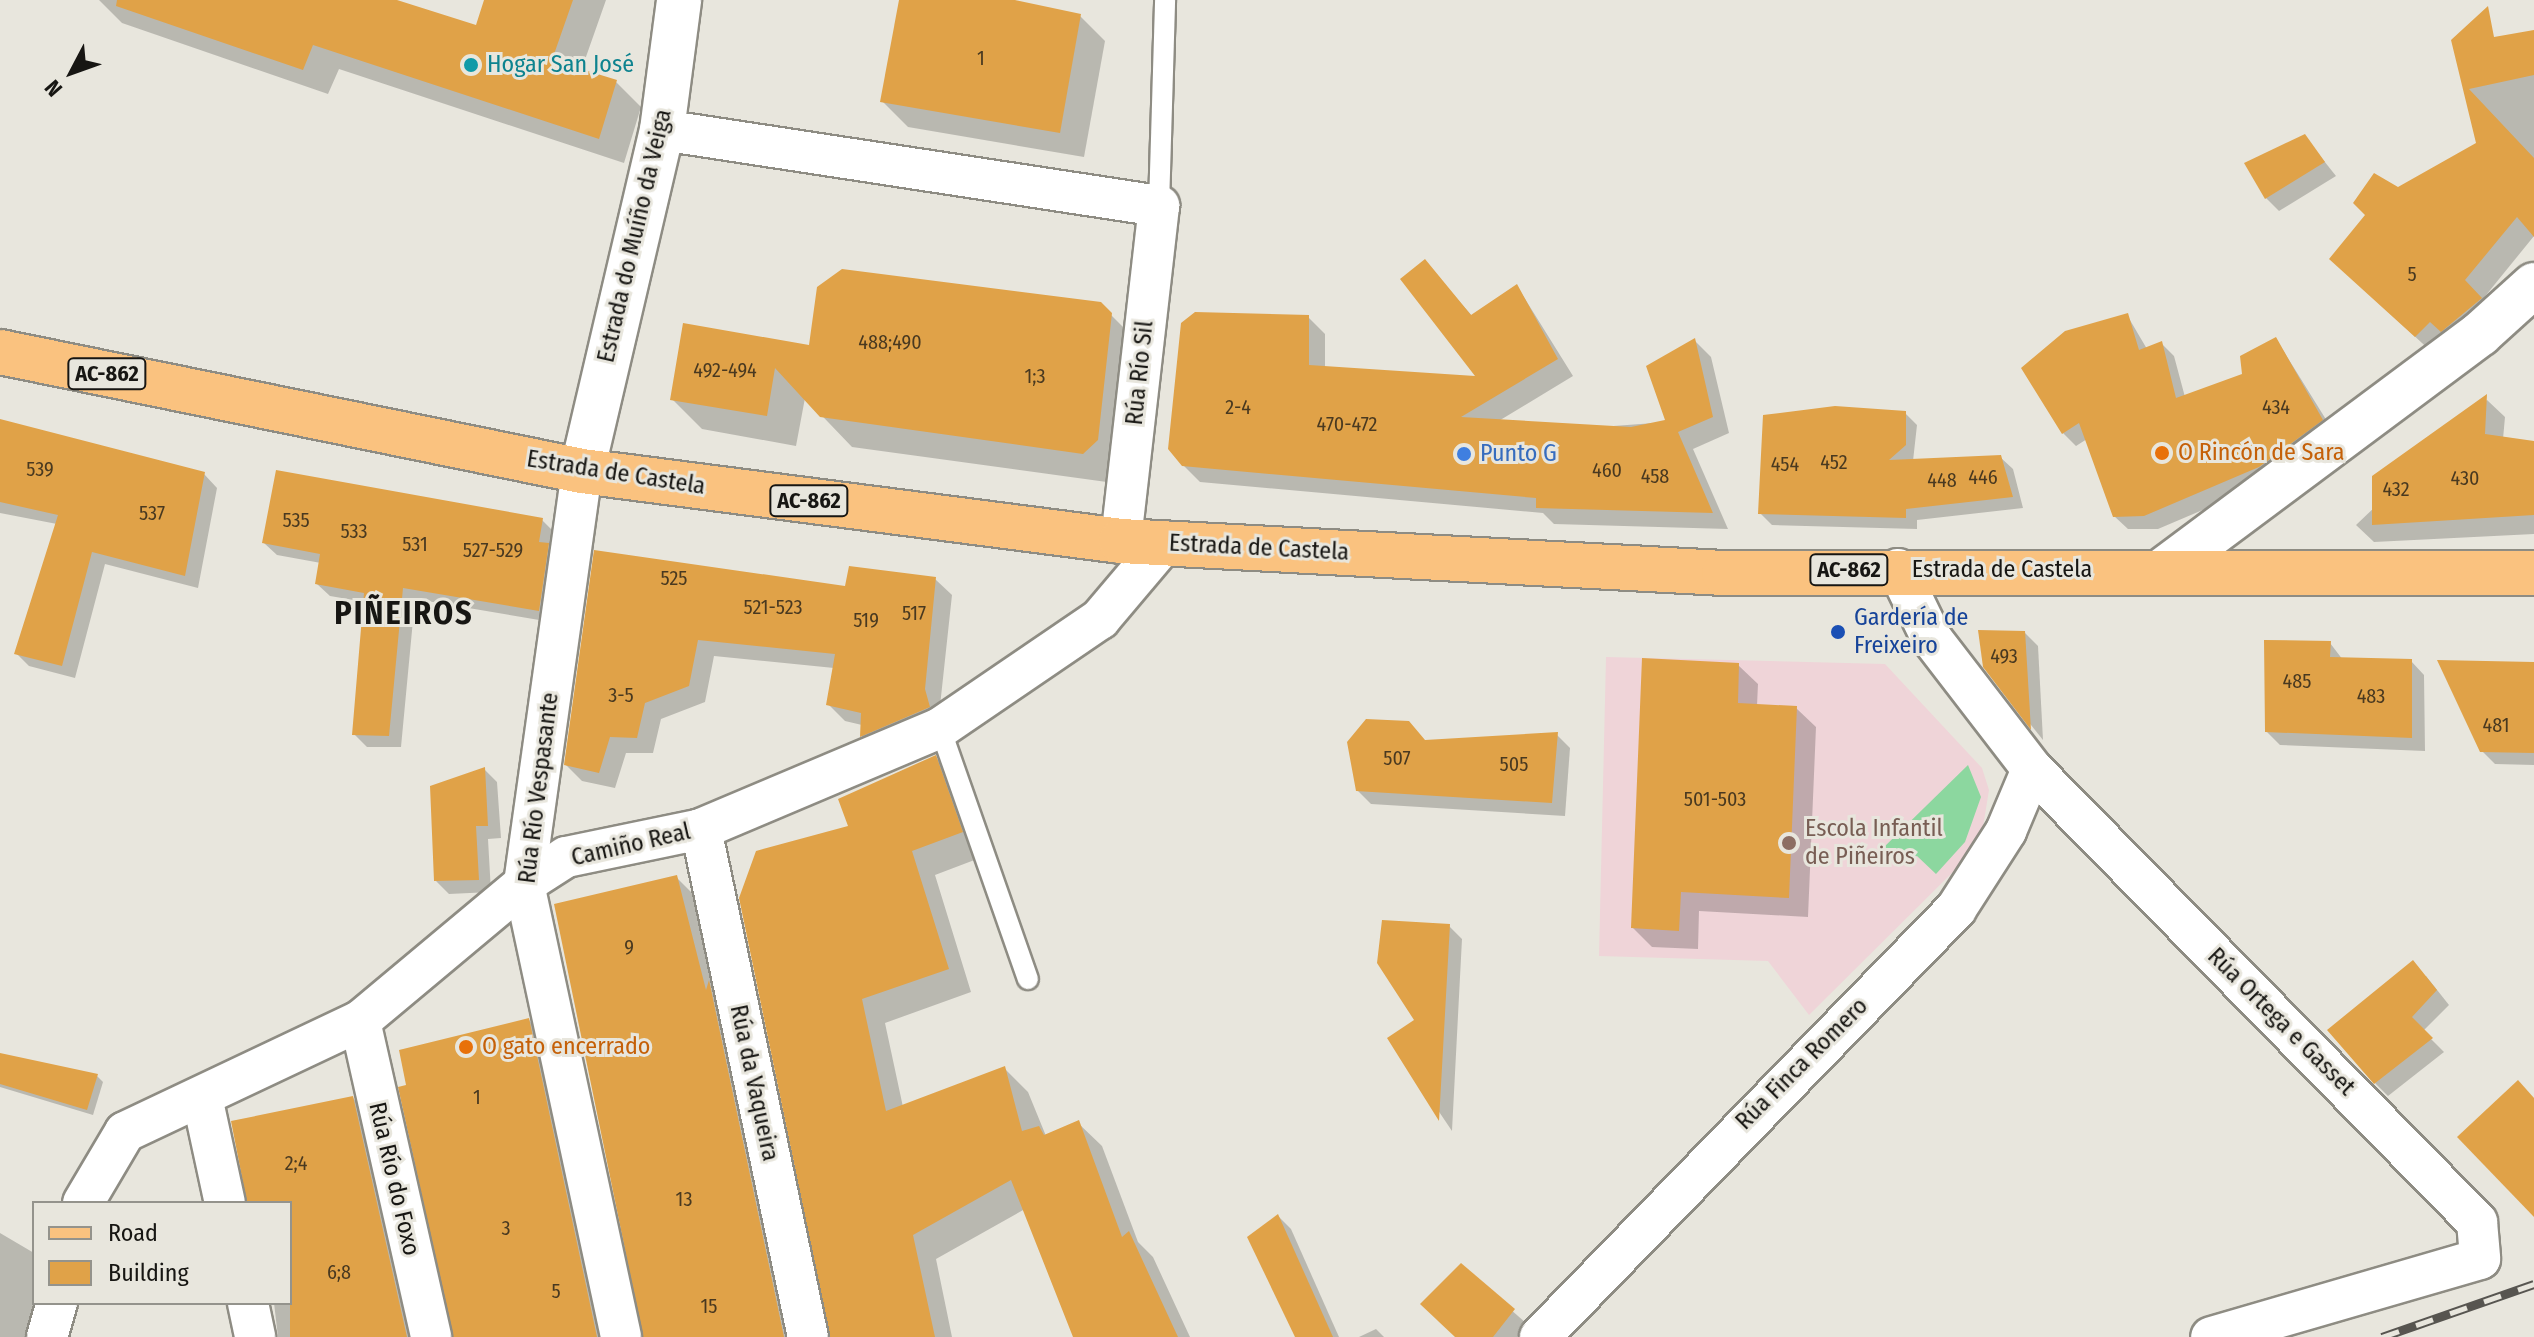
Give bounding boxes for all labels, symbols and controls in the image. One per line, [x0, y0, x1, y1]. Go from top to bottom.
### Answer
north arrow [32, 32, 112, 112]
house number: 1 [977, 46, 985, 70]
place label: Hogar San José [487, 51, 634, 79]
marker: Hogar San José [462, 56, 480, 74]
text: N [39, 74, 68, 102]
street label: Estrada do Muíño da Veiga [592, 107, 678, 365]
house number: 5 [2407, 262, 2417, 286]
street label: Rúa Río Sil [1120, 319, 1160, 427]
house number: 488;490 [858, 330, 922, 354]
road number: AC-862 [67, 356, 147, 392]
house number: 492-494 [693, 358, 757, 382]
house number: 1;3 [1024, 364, 1046, 388]
house number: 2-4 [1225, 395, 1251, 419]
house number: 434 [2262, 395, 2290, 419]
house number: 470-472 [1317, 412, 1377, 436]
place label: O Rincón de Sara [2178, 439, 2345, 467]
place label: Punto G [1480, 440, 1557, 468]
marker: O Rincón de Sara [2153, 444, 2171, 462]
street label: Estrada de Castela [525, 445, 707, 501]
marker: Punto G [1455, 445, 1473, 463]
house number: 452 [1820, 450, 1848, 474]
house number: 454 [1771, 452, 1799, 476]
house number: 539 [26, 457, 54, 481]
house number: 460 [1592, 458, 1622, 482]
house number: 458 [1641, 464, 1669, 488]
house number: 446 [1968, 465, 1998, 489]
house number: 430 [2451, 466, 2479, 490]
house number: 448 [1927, 468, 1957, 492]
house number: 432 [2382, 477, 2410, 501]
road number: AC-862 [769, 483, 849, 519]
house number: 537 [139, 501, 165, 525]
house number: 535 [282, 508, 310, 532]
house number: 533 [340, 519, 368, 543]
street label: Estrada de Castela [1168, 529, 1350, 567]
house number: 531 [402, 532, 428, 556]
house number: 527-529 [463, 538, 523, 562]
road number: AC-862 [1809, 552, 1889, 588]
street label: Estrada de Castela [1912, 556, 2092, 584]
house number: 525 [661, 566, 687, 590]
district label: PIÑEIROS [334, 594, 474, 632]
house number: 521-523 [743, 595, 803, 619]
house number: 517 [902, 601, 926, 625]
place label: Gardería de Freixeiro [1854, 604, 1968, 660]
house number: 519 [853, 608, 879, 632]
marker: Gardería de Freixeiro [1829, 623, 1847, 641]
house number: 493 [1990, 644, 2018, 668]
house number: 485 [2283, 669, 2311, 693]
house number: 3-5 [608, 683, 634, 707]
house number: 483 [2357, 684, 2385, 708]
street label: Rúa Río Vespasante [513, 691, 565, 885]
house number: 481 [2483, 713, 2509, 737]
house number: 507 [1383, 746, 1411, 770]
house number: 505 [1500, 752, 1528, 776]
house number: 501-503 [1684, 787, 1746, 811]
place label: Escola Infantil de Piñeiros [1805, 815, 1943, 871]
street label: Camiño Real [569, 817, 693, 873]
marker: Escola Infantil de Piñeiros [1780, 834, 1798, 852]
house number: 9 [624, 935, 634, 959]
street label: Rúa Ortega e Gasset [2201, 942, 2361, 1102]
street label: Rúa Finca Romero [1730, 992, 1874, 1136]
street label: Rúa da Vaqueira [723, 1002, 785, 1164]
place label: O gato encerrado [482, 1033, 650, 1061]
marker: O gato encerrado [457, 1038, 475, 1056]
house number: 1 [473, 1085, 481, 1109]
street label: Rúa Río do Foxo [362, 1099, 426, 1259]
house number: 2;4 [285, 1151, 307, 1175]
house number: 13 [676, 1187, 692, 1211]
legend [32, 1201, 292, 1305]
house number: 3 [501, 1216, 511, 1240]
text: Road [108, 1219, 158, 1247]
text: Building [108, 1259, 189, 1287]
house number: 6;8 [327, 1260, 351, 1284]
house number: 5 [551, 1279, 561, 1303]
house number: 15 [701, 1294, 717, 1318]

